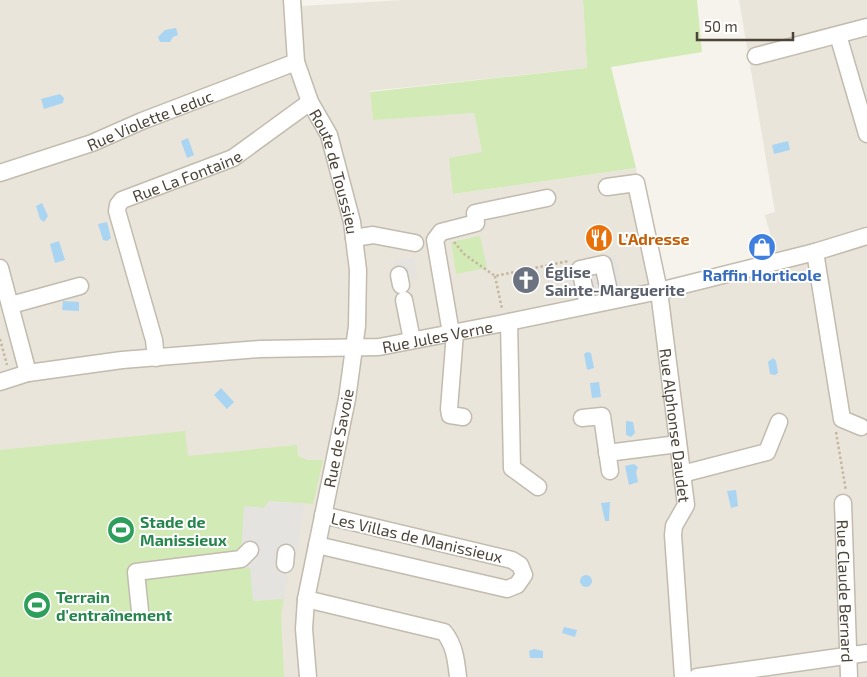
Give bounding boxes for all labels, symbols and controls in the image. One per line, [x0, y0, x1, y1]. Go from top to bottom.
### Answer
scale bar [697, 10, 793, 42]
text: 50 m [704, 17, 738, 35]
street label: Rue Violette Leduc [84, 85, 215, 154]
street label: Route de Toussieu [306, 105, 363, 235]
street label: Rue La Fontaine [129, 146, 245, 205]
restaurant icon: L'Adresse [584, 223, 614, 253]
place label: L'Adresse [618, 229, 690, 248]
shop icon: Raffin Horticole [747, 232, 777, 262]
place label: Église Sainte-Marguerite [545, 262, 685, 299]
church icon: Église Sainte-Marguerite [511, 265, 541, 295]
place label: Raffin Horticole [703, 265, 821, 284]
street label: Rue Jules Verne [380, 316, 494, 356]
street label: Rue Alphonse Daudet [657, 347, 695, 503]
street label: Rue de Savoie [319, 387, 357, 489]
street label: Les Villas de Manissieux [329, 508, 505, 566]
place label: Stade de Manissieux [140, 512, 227, 549]
sports icon: Stade de Manissieux [106, 515, 136, 545]
street label: Rue Claude Bernard [834, 519, 858, 663]
place label: Terrain d'entraînement [56, 587, 173, 624]
sports icon: Terrain d'entraînement [22, 590, 52, 620]

